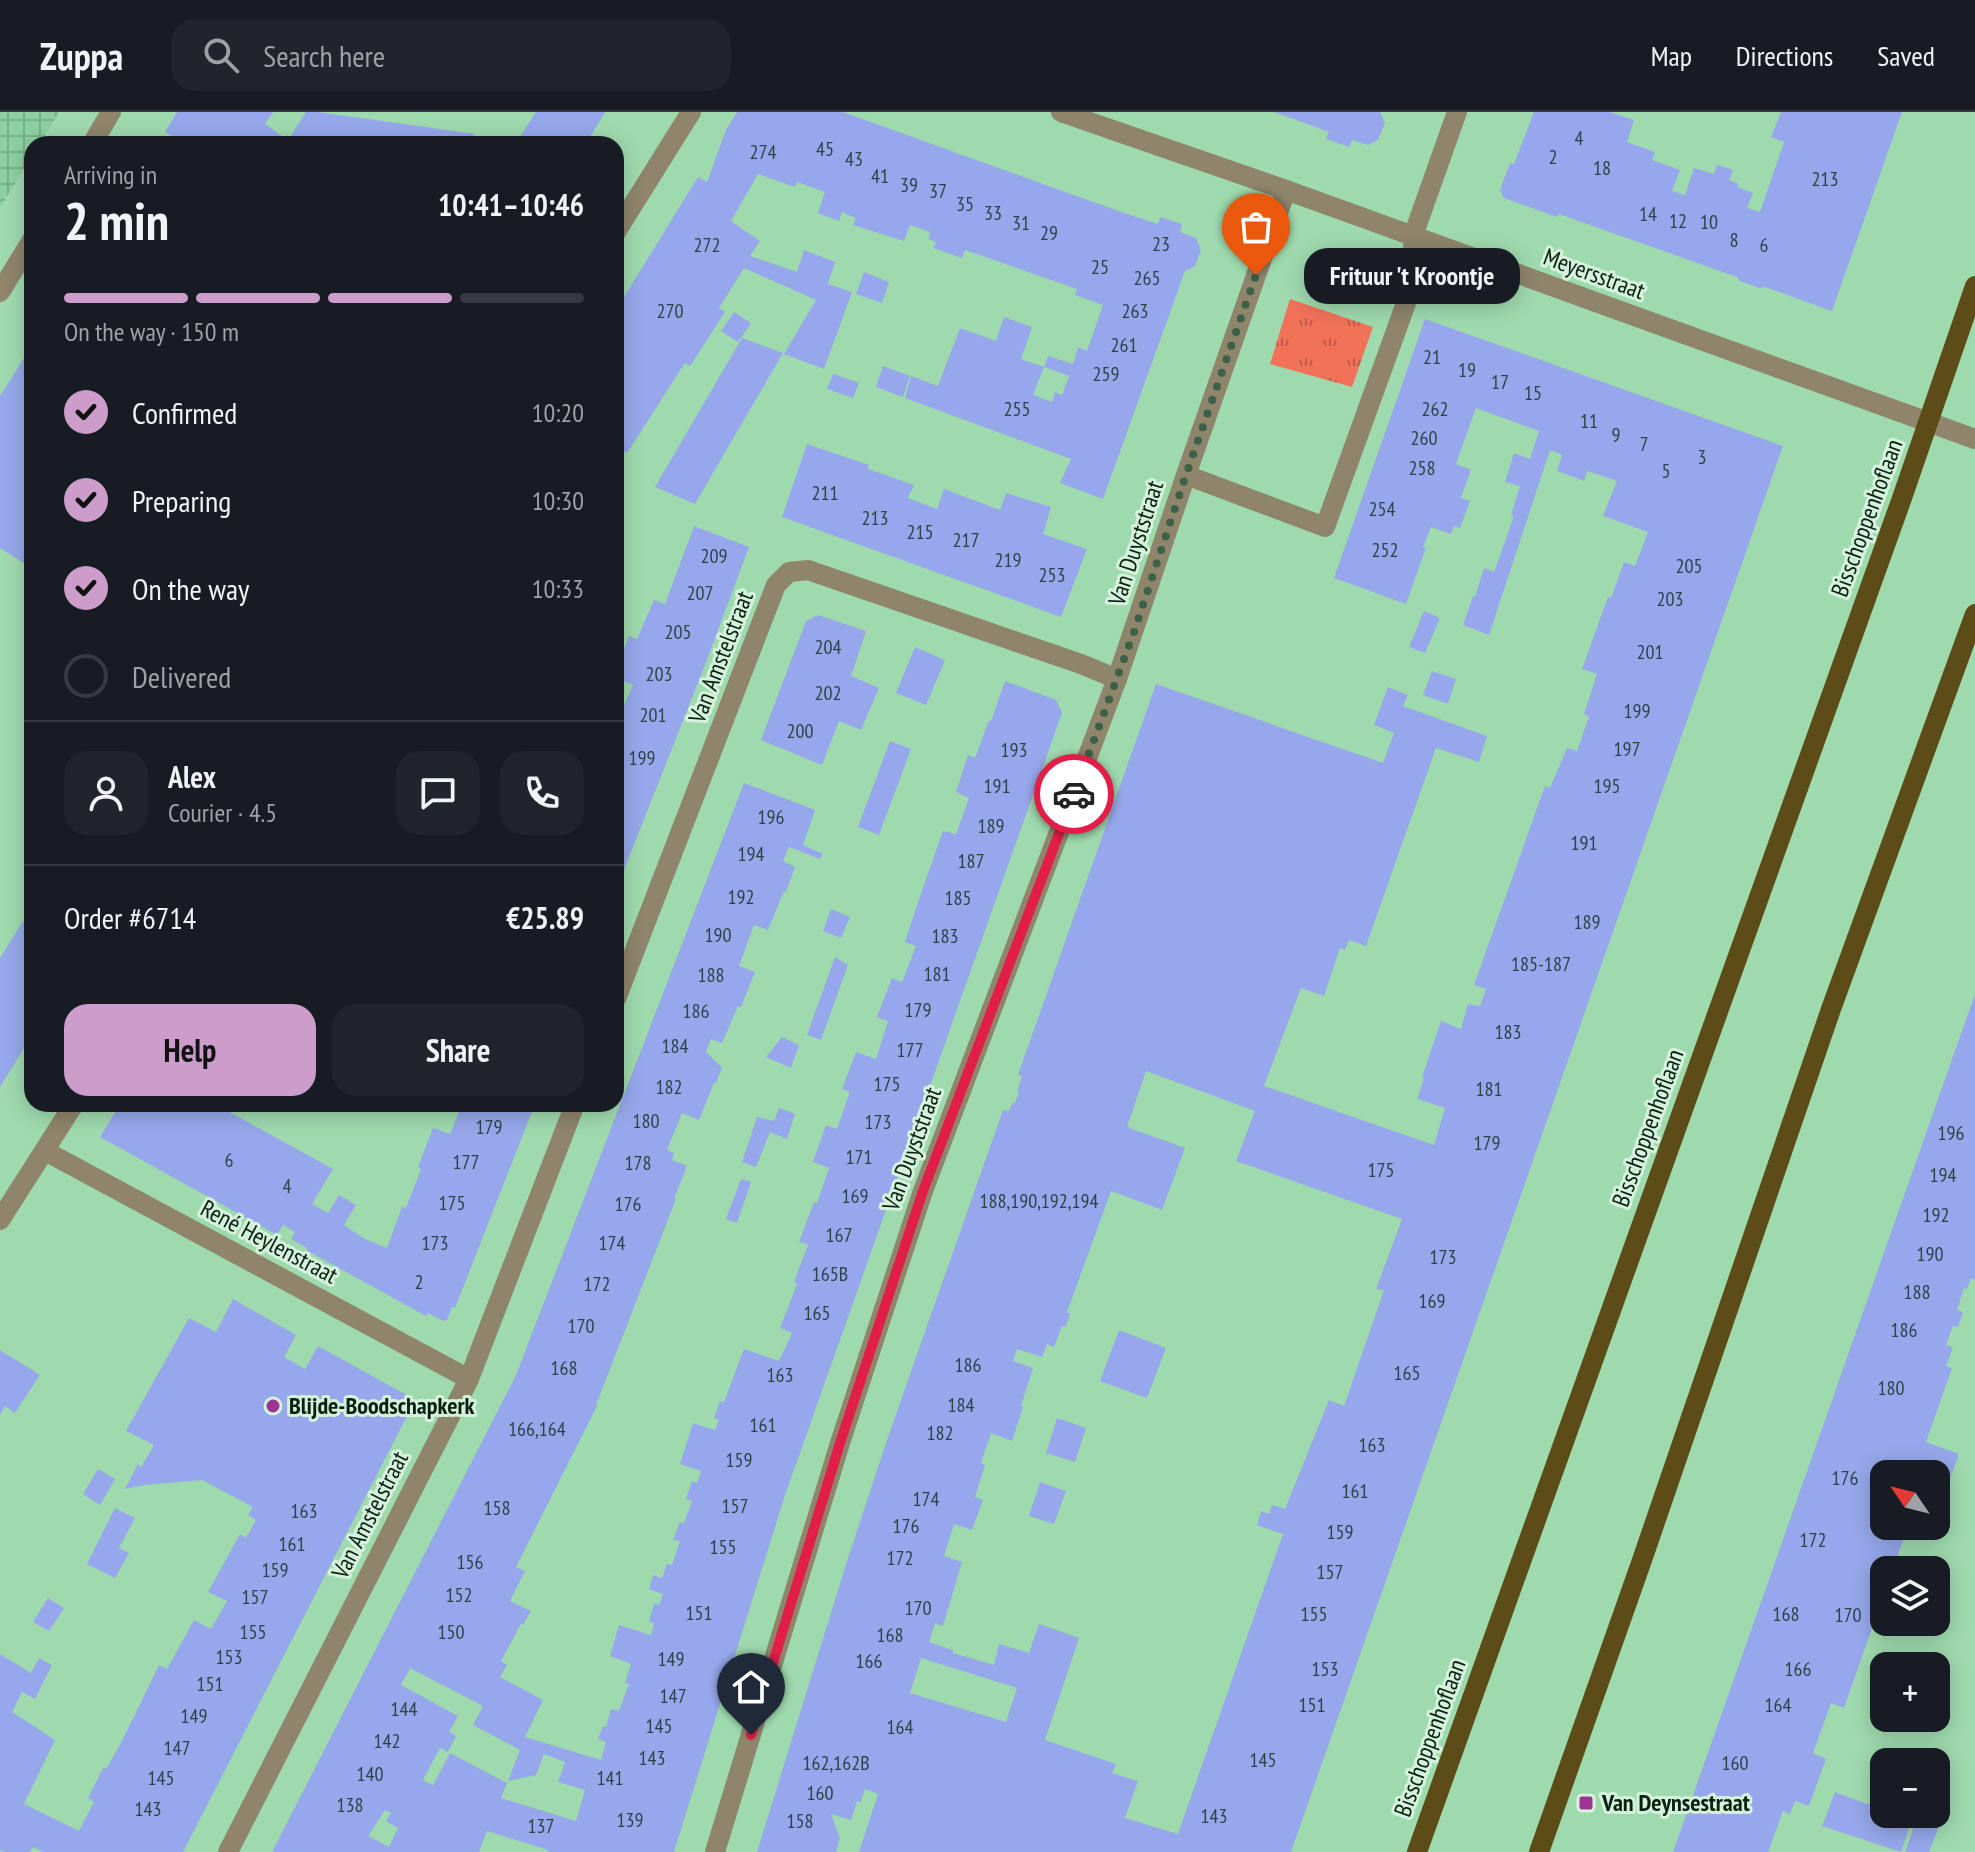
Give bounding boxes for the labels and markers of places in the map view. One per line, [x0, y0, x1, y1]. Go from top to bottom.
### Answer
pin [1222, 193, 1290, 275]
callout: Frituur 't Kroontje [1304, 247, 1520, 303]
place label: Blijde-Boodschapkerk [289, 1390, 474, 1421]
marker: Blijde-Boodschapkerk [264, 1397, 282, 1415]
pin [717, 1653, 785, 1735]
place label: Van Deynsestraat [1601, 1787, 1750, 1818]
marker: Van Deynsestraat [1577, 1794, 1595, 1812]

